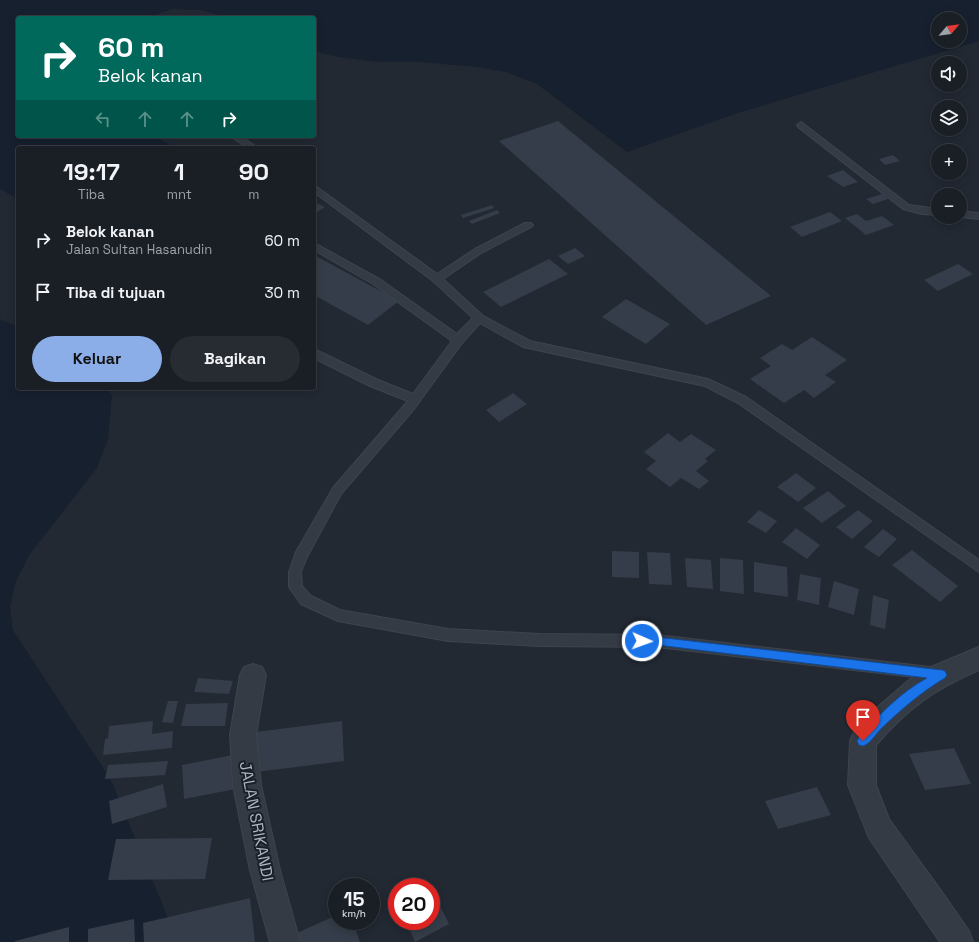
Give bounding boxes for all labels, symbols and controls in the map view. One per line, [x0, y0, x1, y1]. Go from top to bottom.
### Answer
north arrow [931, 12, 967, 48]
map controls [931, 12, 967, 224]
text: 60 m [98, 29, 164, 65]
icon: right [32, 32, 84, 84]
button: sound [931, 56, 967, 92]
text: Belok kanan [98, 64, 203, 87]
button: layers [931, 100, 967, 136]
icon: left [92, 108, 114, 130]
icon: ahead [134, 108, 156, 130]
icon: ahead [176, 108, 198, 130]
icon: right [218, 108, 240, 130]
button: + [931, 144, 967, 180]
text: 19:17 [63, 156, 120, 187]
text: 1 [174, 156, 185, 187]
text: 90 [239, 156, 269, 187]
text: Tiba [78, 186, 105, 203]
text: mnt [167, 186, 192, 203]
text: m [248, 186, 259, 203]
button: − [931, 188, 967, 224]
text: Belok kanan [66, 222, 154, 241]
icon: right [32, 229, 54, 251]
text: 60 m [264, 231, 300, 250]
text: Jalan Sultan Hasanudin [66, 241, 212, 258]
icon: arrive [32, 281, 54, 303]
text: Tiba di tujuan [66, 283, 165, 302]
text: 30 m [265, 283, 300, 302]
button: Keluar [32, 336, 162, 382]
button: Bagikan [170, 336, 300, 382]
position arrow [621, 620, 663, 662]
pin [846, 700, 880, 741]
icon: arrive [852, 706, 874, 728]
street label: JALAN SRIKANDI [235, 759, 278, 883]
speed limit sign: 20 [388, 878, 440, 930]
text: 15 [343, 886, 365, 912]
text: km/h [342, 907, 366, 920]

